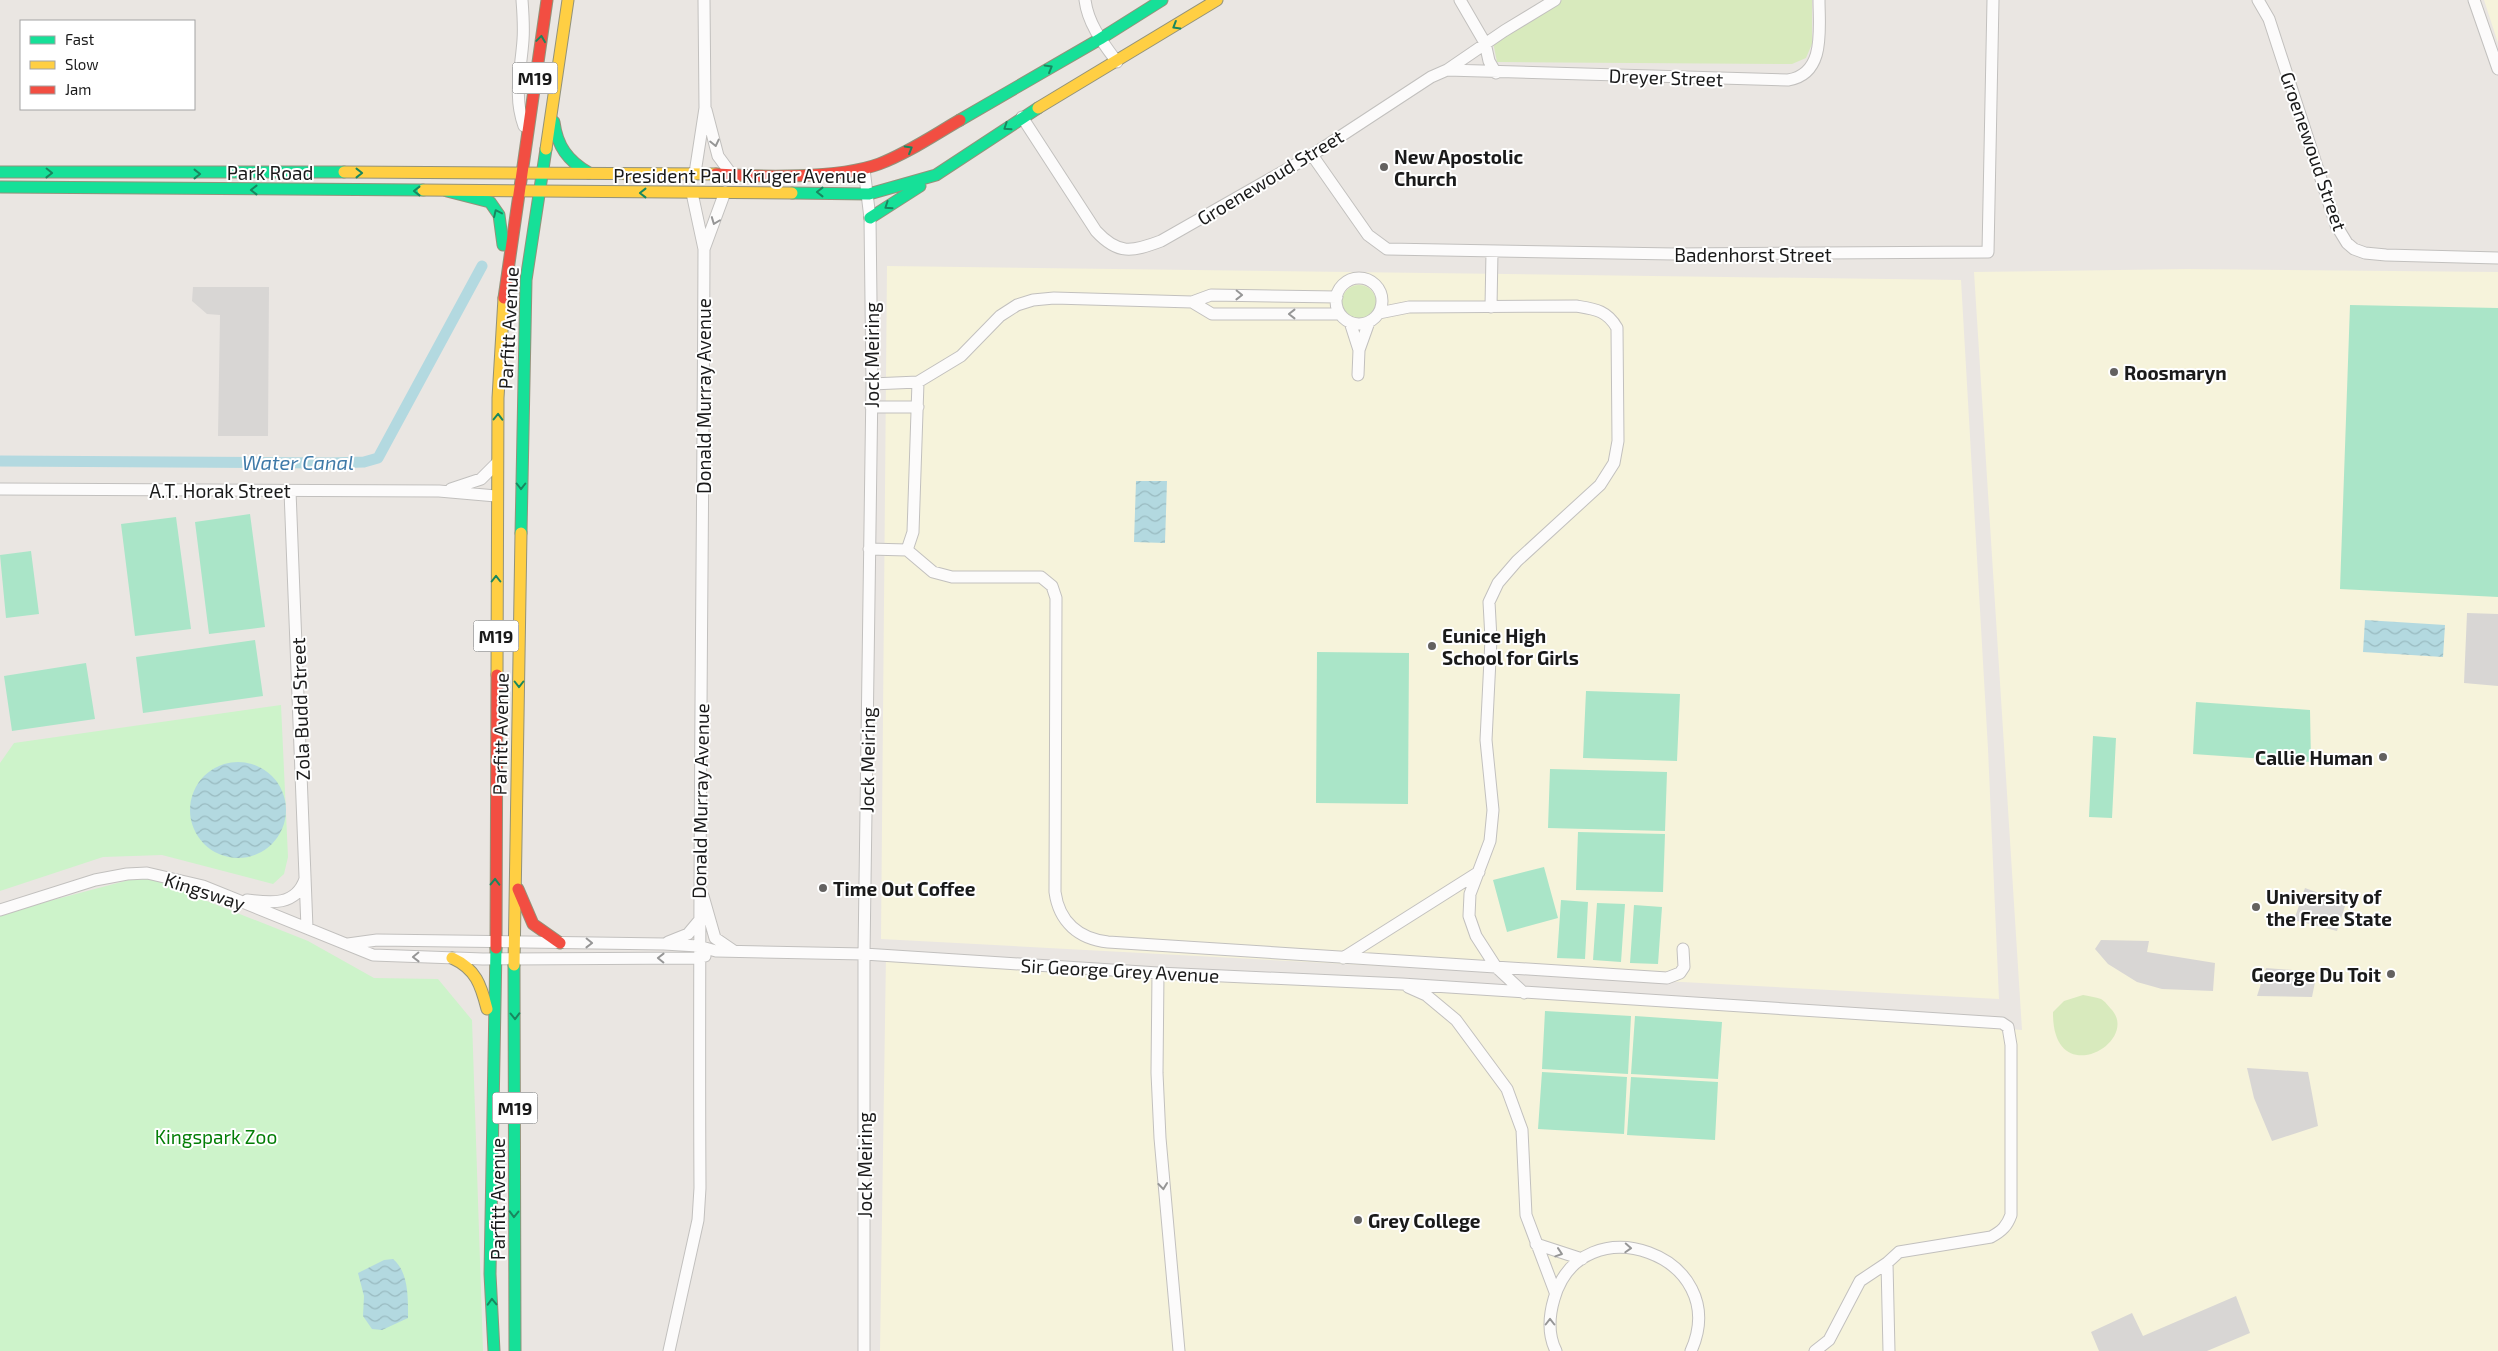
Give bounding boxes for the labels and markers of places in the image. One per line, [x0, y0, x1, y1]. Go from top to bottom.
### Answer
place label: New Apostolic Church [1394, 145, 1523, 190]
marker: New Apostolic Church [1378, 161, 1390, 173]
place label: Roosmaryn [2124, 361, 2227, 385]
marker: Roosmaryn [2108, 366, 2120, 378]
place label: Eunice High School for Girls [1442, 624, 1579, 669]
marker: Eunice High School for Girls [1426, 640, 1438, 652]
place label: Callie Human [2255, 746, 2373, 769]
marker: Callie Human [2377, 751, 2389, 763]
place label: Time Out Coffee [833, 877, 976, 900]
marker: Time Out Coffee [817, 882, 829, 894]
place label: University of the Free State [2266, 885, 2392, 930]
marker: University of the Free State [2250, 901, 2262, 913]
place label: George Du Toit [2251, 963, 2381, 986]
marker: George Du Toit [2385, 968, 2397, 980]
place label: Grey College [1368, 1209, 1481, 1233]
marker: Grey College [1352, 1214, 1364, 1226]

